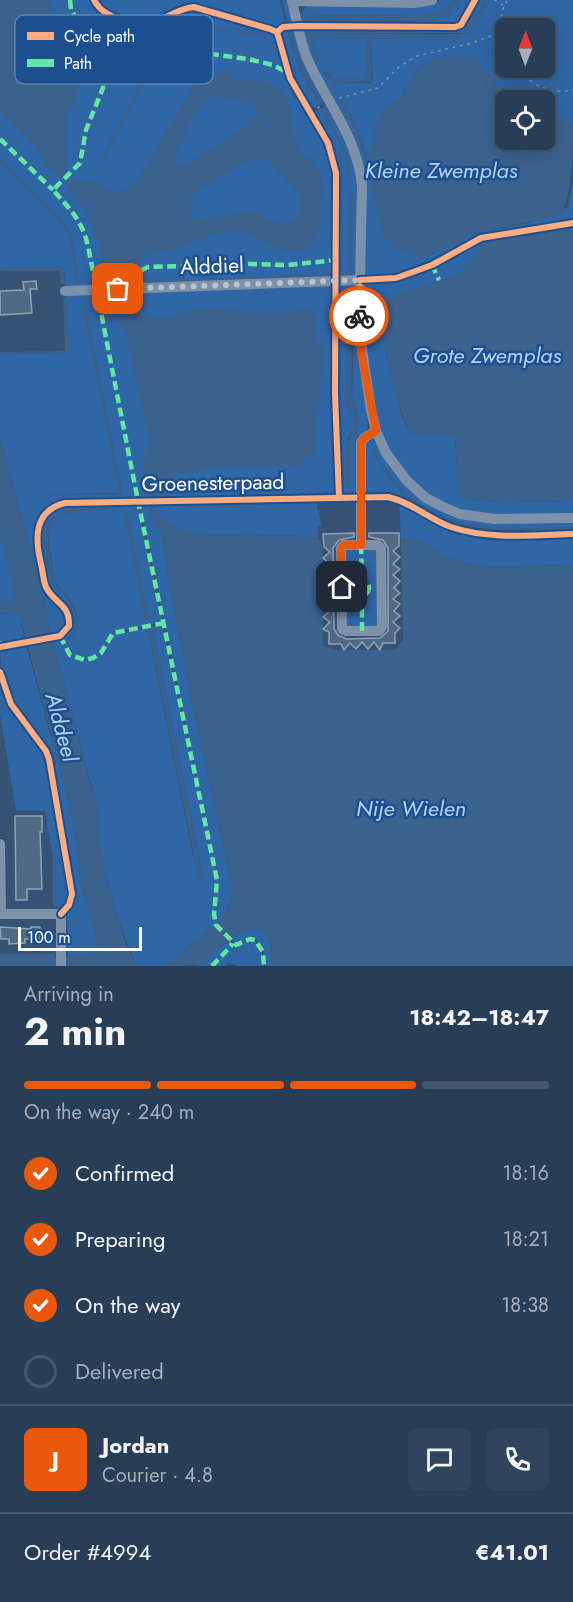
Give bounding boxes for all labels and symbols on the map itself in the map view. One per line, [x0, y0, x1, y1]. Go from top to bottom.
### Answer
legend [15, 15, 213, 84]
north arrow [495, 18, 555, 78]
text: Cycle path [64, 25, 135, 48]
text: Path [64, 52, 92, 75]
water label: Kleine Zwemplas [365, 154, 518, 186]
street label: Alddiel [180, 250, 244, 282]
pin [92, 263, 143, 314]
courier [329, 286, 389, 346]
water label: Grote Zwemplas [413, 339, 561, 371]
street label: Groenesterpaad [141, 467, 285, 499]
pin [316, 561, 367, 612]
water label: Alddeel [37, 688, 87, 766]
water label: Nije Wielen [356, 792, 466, 824]
scale bar [18, 924, 142, 952]

